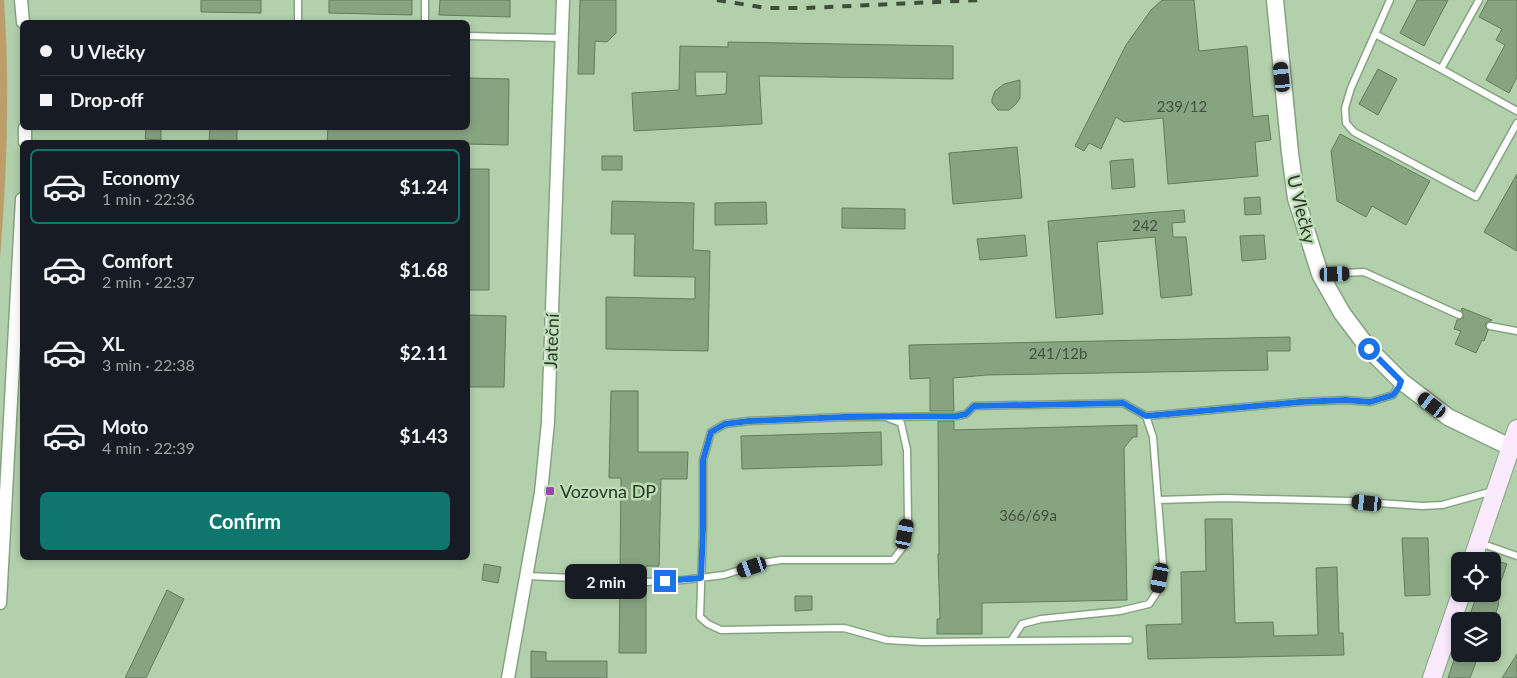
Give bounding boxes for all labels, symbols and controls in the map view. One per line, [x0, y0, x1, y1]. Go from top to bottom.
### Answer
text: U Vlečky [70, 40, 145, 63]
car [1272, 61, 1291, 93]
text: Drop-off [70, 88, 144, 111]
house number: 239/12 [1157, 97, 1207, 115]
icon: car [42, 164, 87, 209]
text: Economy [102, 166, 180, 189]
street label: U Vlečky [1283, 172, 1321, 246]
text: $1.24 [399, 175, 448, 198]
text: 1 min · 22:36 [102, 189, 195, 208]
house number: 242 [1132, 216, 1158, 234]
icon: car [42, 247, 87, 292]
text: Comfort [102, 249, 173, 272]
text: $1.68 [399, 258, 448, 281]
car [1319, 266, 1350, 282]
text: 2 min · 22:37 [102, 272, 195, 291]
street label: Jateční [539, 312, 563, 369]
icon: car [42, 330, 87, 375]
text: XL [102, 332, 125, 355]
route start [1358, 338, 1380, 360]
text: $2.11 [399, 341, 448, 364]
house number: 241/12b [1029, 344, 1087, 362]
text: 3 min · 22:38 [102, 355, 195, 374]
car [1415, 390, 1448, 420]
icon: car [42, 413, 87, 458]
text: Moto [102, 415, 148, 438]
text: $1.43 [399, 424, 448, 447]
text: 4 min · 22:39 [102, 438, 195, 457]
place label: Vozovna DP [560, 480, 656, 502]
marker: Vozovna DP [544, 485, 556, 497]
button: Confirm [40, 492, 450, 550]
car [1351, 494, 1382, 512]
house number: 366/69a [999, 506, 1057, 524]
car [894, 518, 915, 550]
map controls [1451, 552, 1501, 662]
button: locate [1451, 552, 1501, 602]
car [735, 555, 768, 579]
car [1149, 562, 1170, 594]
callout: 2 min [565, 564, 648, 598]
route end [654, 570, 676, 592]
text: 2 min [586, 572, 626, 591]
button: layers [1451, 612, 1501, 662]

